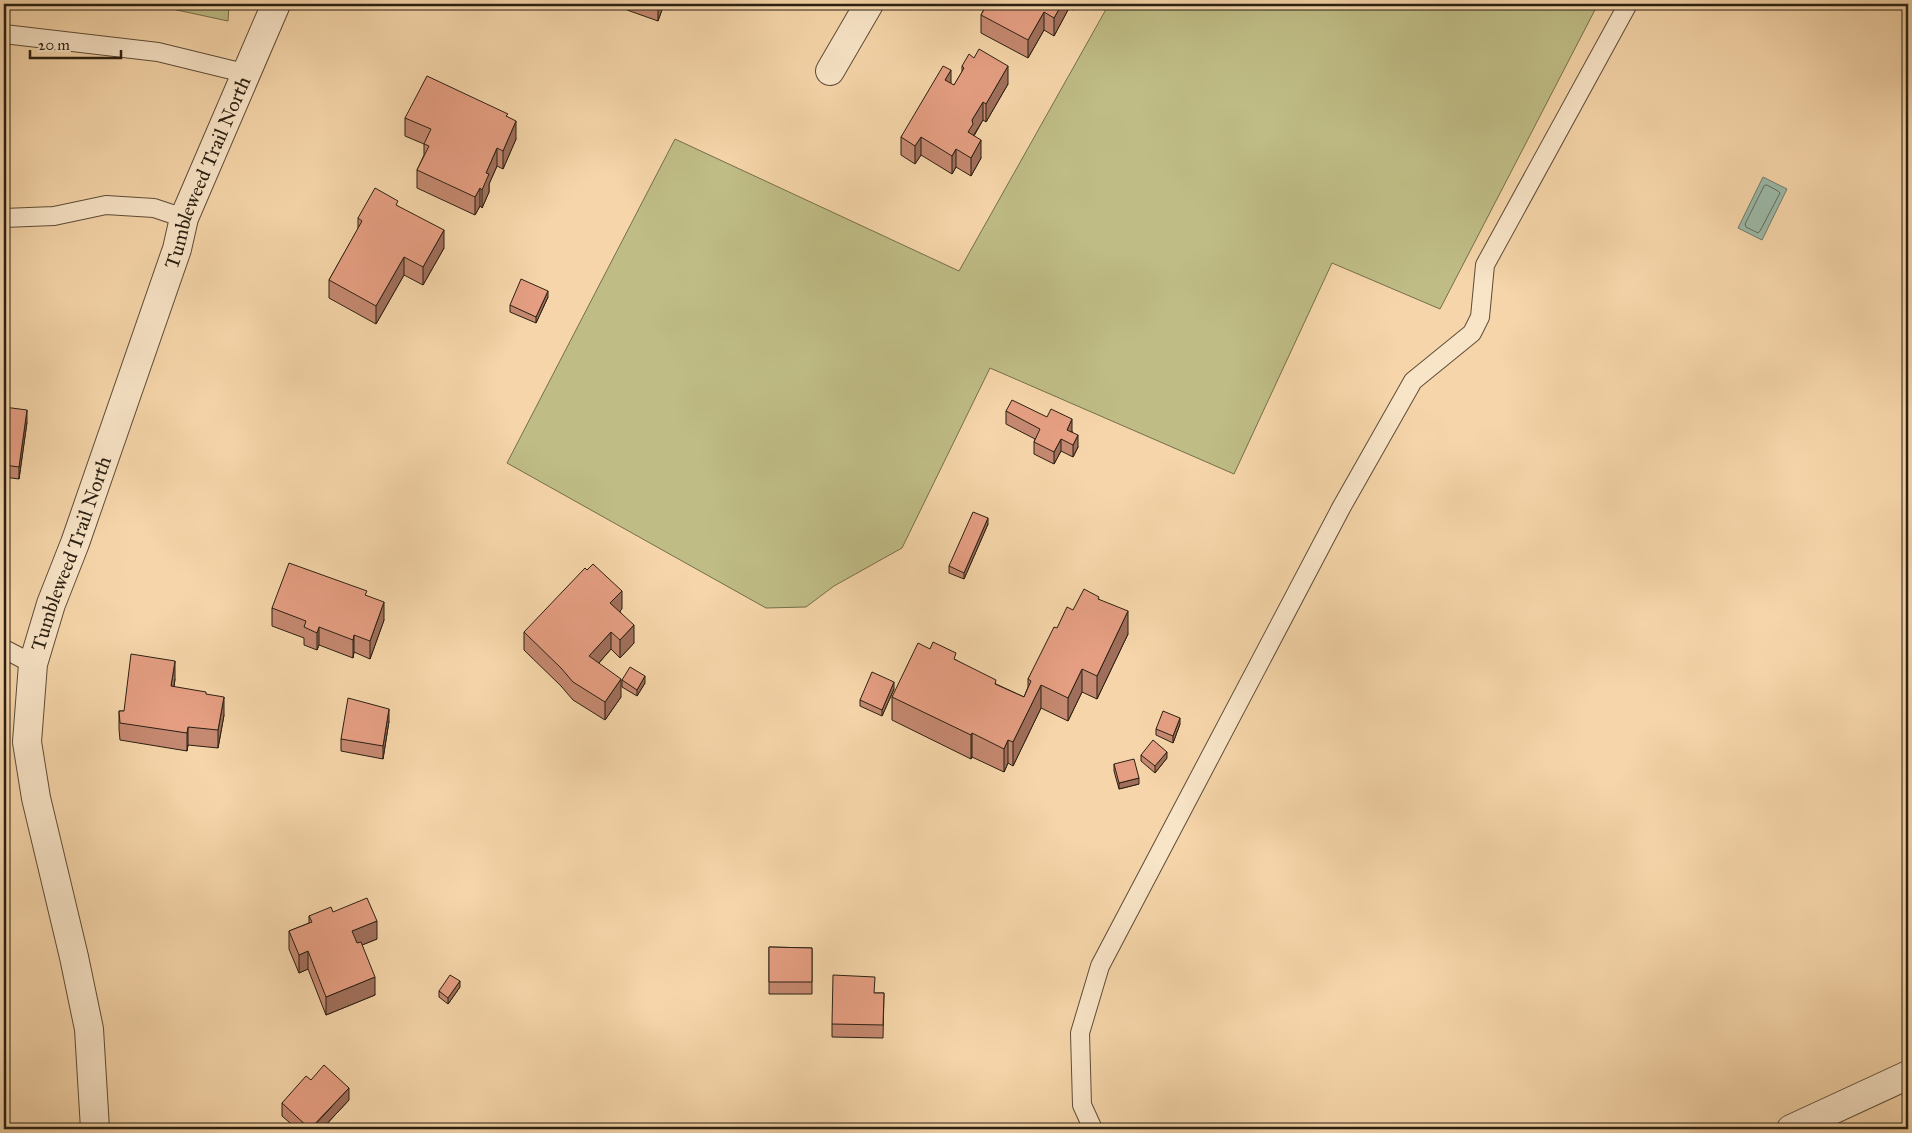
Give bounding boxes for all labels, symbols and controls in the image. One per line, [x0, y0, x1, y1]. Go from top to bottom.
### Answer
scale bar [30, 28, 121, 60]
text: 20 m [38, 36, 70, 54]
street label: Tumbleweed Trail North [159, 73, 256, 272]
street label: Tumbleweed Trail North [26, 453, 116, 654]

